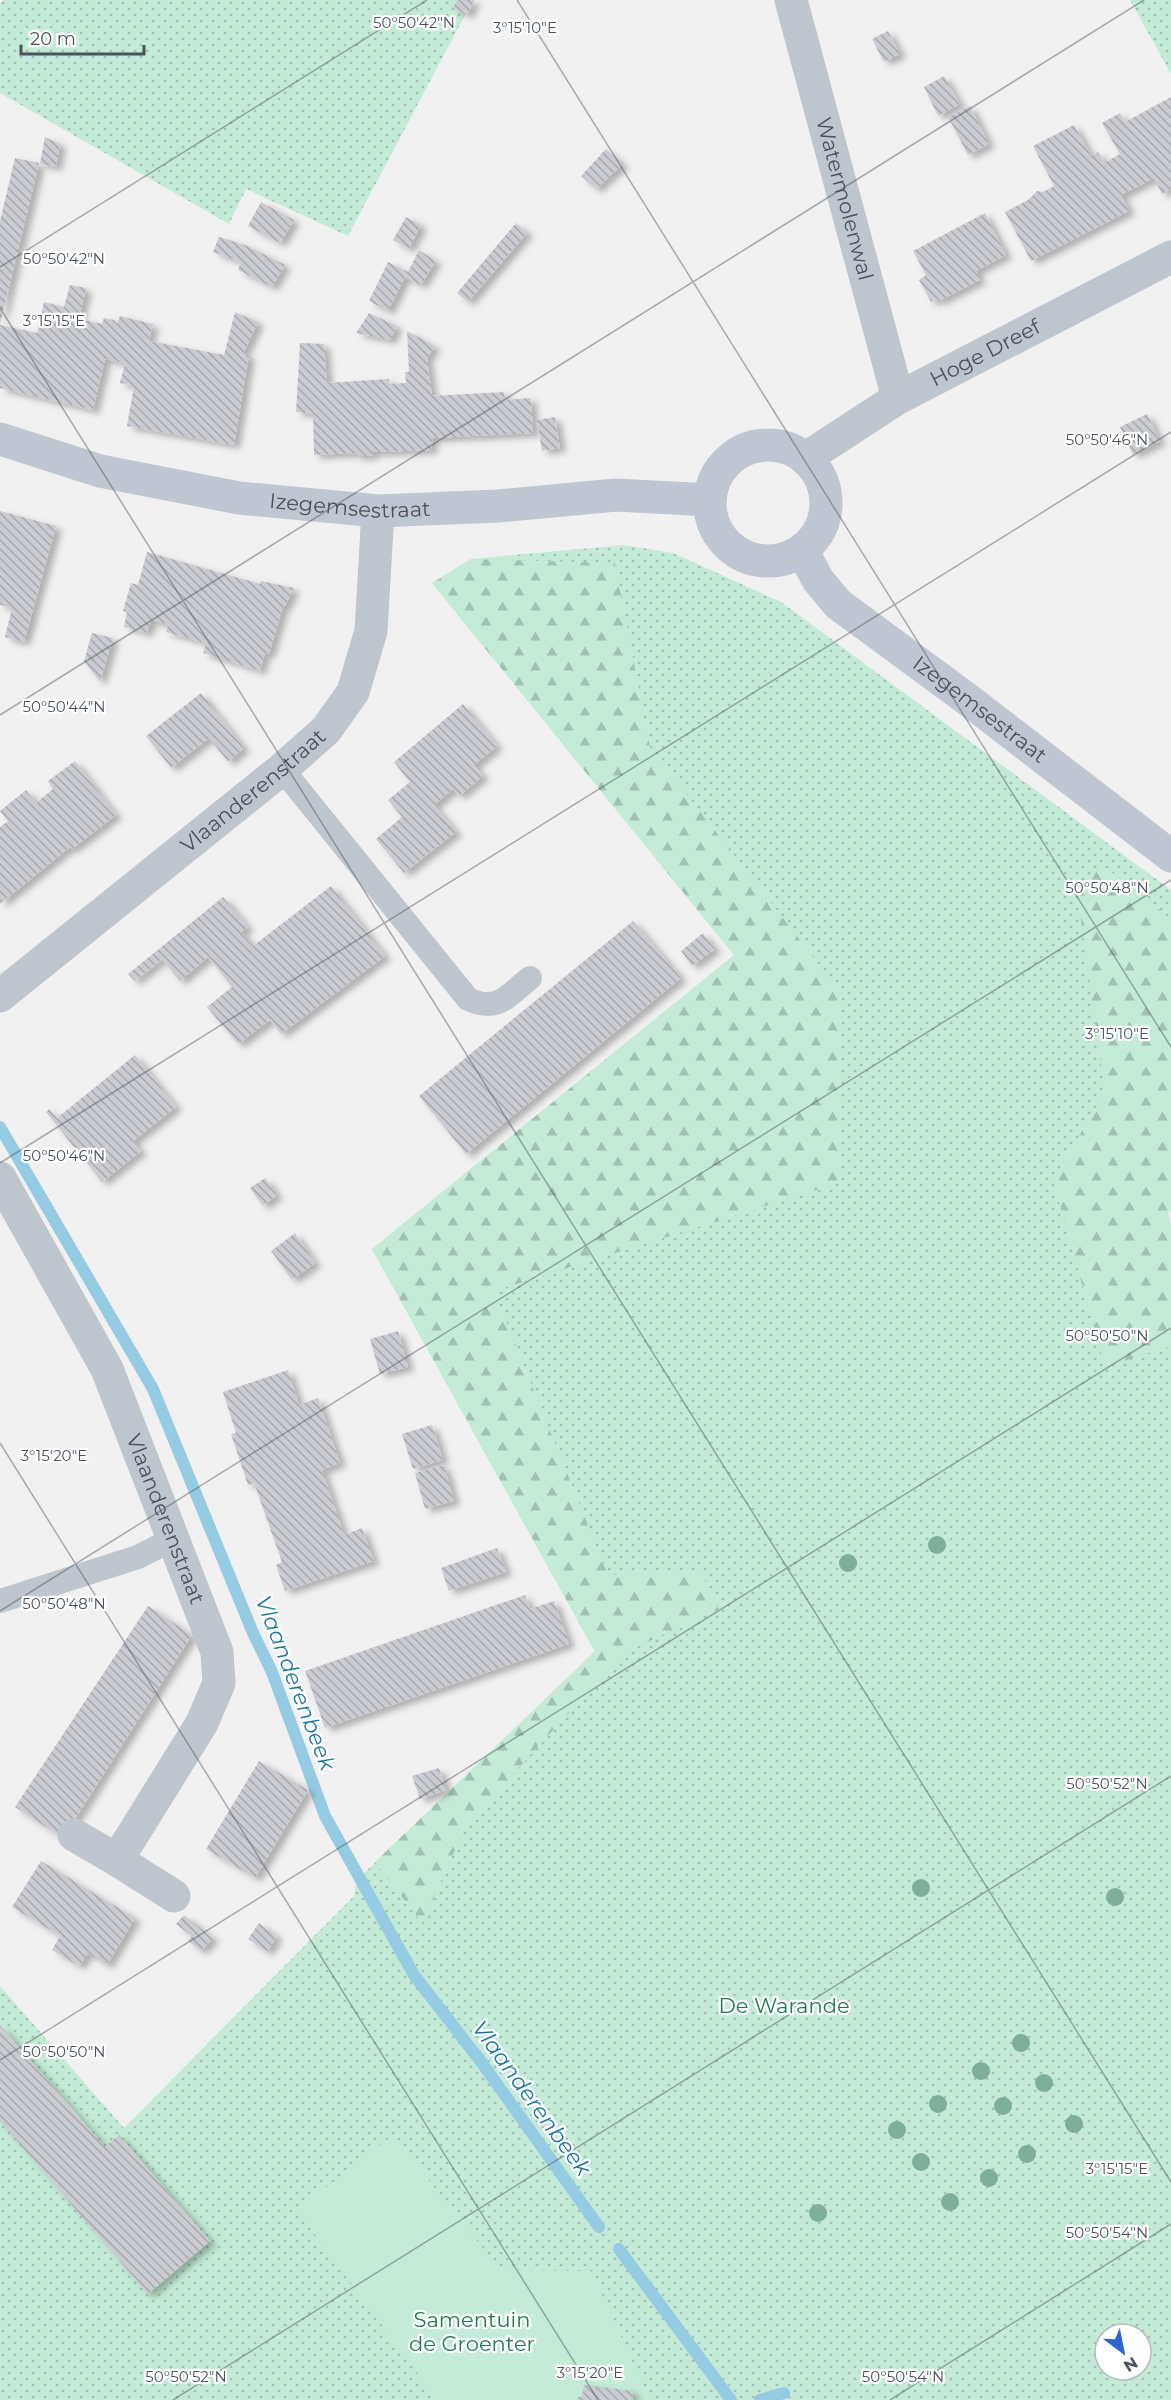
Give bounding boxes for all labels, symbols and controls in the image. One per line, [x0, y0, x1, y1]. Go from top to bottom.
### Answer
text: 50°50'42"N [373, 13, 455, 32]
scale bar [21, 18, 144, 56]
text: 3°15'10"E [493, 18, 557, 37]
text: 20 m [30, 28, 76, 50]
street label: Watermolenwal [811, 115, 879, 283]
text: 50°50'42"N [23, 249, 105, 268]
text: 3°15'15"E [23, 311, 85, 330]
street label: Hoge Dreef [926, 313, 1045, 391]
text: 50°50'46"N [1066, 430, 1148, 449]
street label: Izegemsestraat [268, 488, 431, 523]
street label: Izegemsestraat [908, 650, 1052, 768]
text: 50°50'44"N [23, 697, 106, 716]
street label: Vlaanderenstraat [175, 723, 331, 858]
text: 50°50'48"N [1065, 878, 1149, 897]
text: 3°15'10"E [1085, 1024, 1149, 1043]
text: 50°50'46"N [23, 1146, 105, 1165]
text: 50°50'50"N [1066, 1326, 1148, 1345]
street label: Vlaanderenstraat [121, 1430, 210, 1608]
text: 3°15'20"E [21, 1446, 87, 1465]
water label: Vlaanderenbeek [250, 1592, 342, 1775]
text: 50°50'48"N [22, 1594, 106, 1613]
text: 50°50'52"N [1066, 1774, 1148, 1793]
park label: De Warande [718, 1993, 850, 2018]
water label: Vlaanderenbeek [466, 2015, 597, 2182]
text: 50°50'50"N [23, 2042, 105, 2061]
text: 3°15'15"E [1086, 2159, 1148, 2178]
text: 50°50'54"N [1066, 2223, 1148, 2242]
park label: Samentuin de Groenter [409, 2307, 535, 2356]
north arrow [1093, 2322, 1153, 2382]
text: N [1120, 2353, 1141, 2376]
text: 3°15'20"E [557, 2363, 623, 2382]
text: 50°50'52"N [145, 2367, 227, 2386]
text: 50°50'54"N [862, 2367, 944, 2386]

